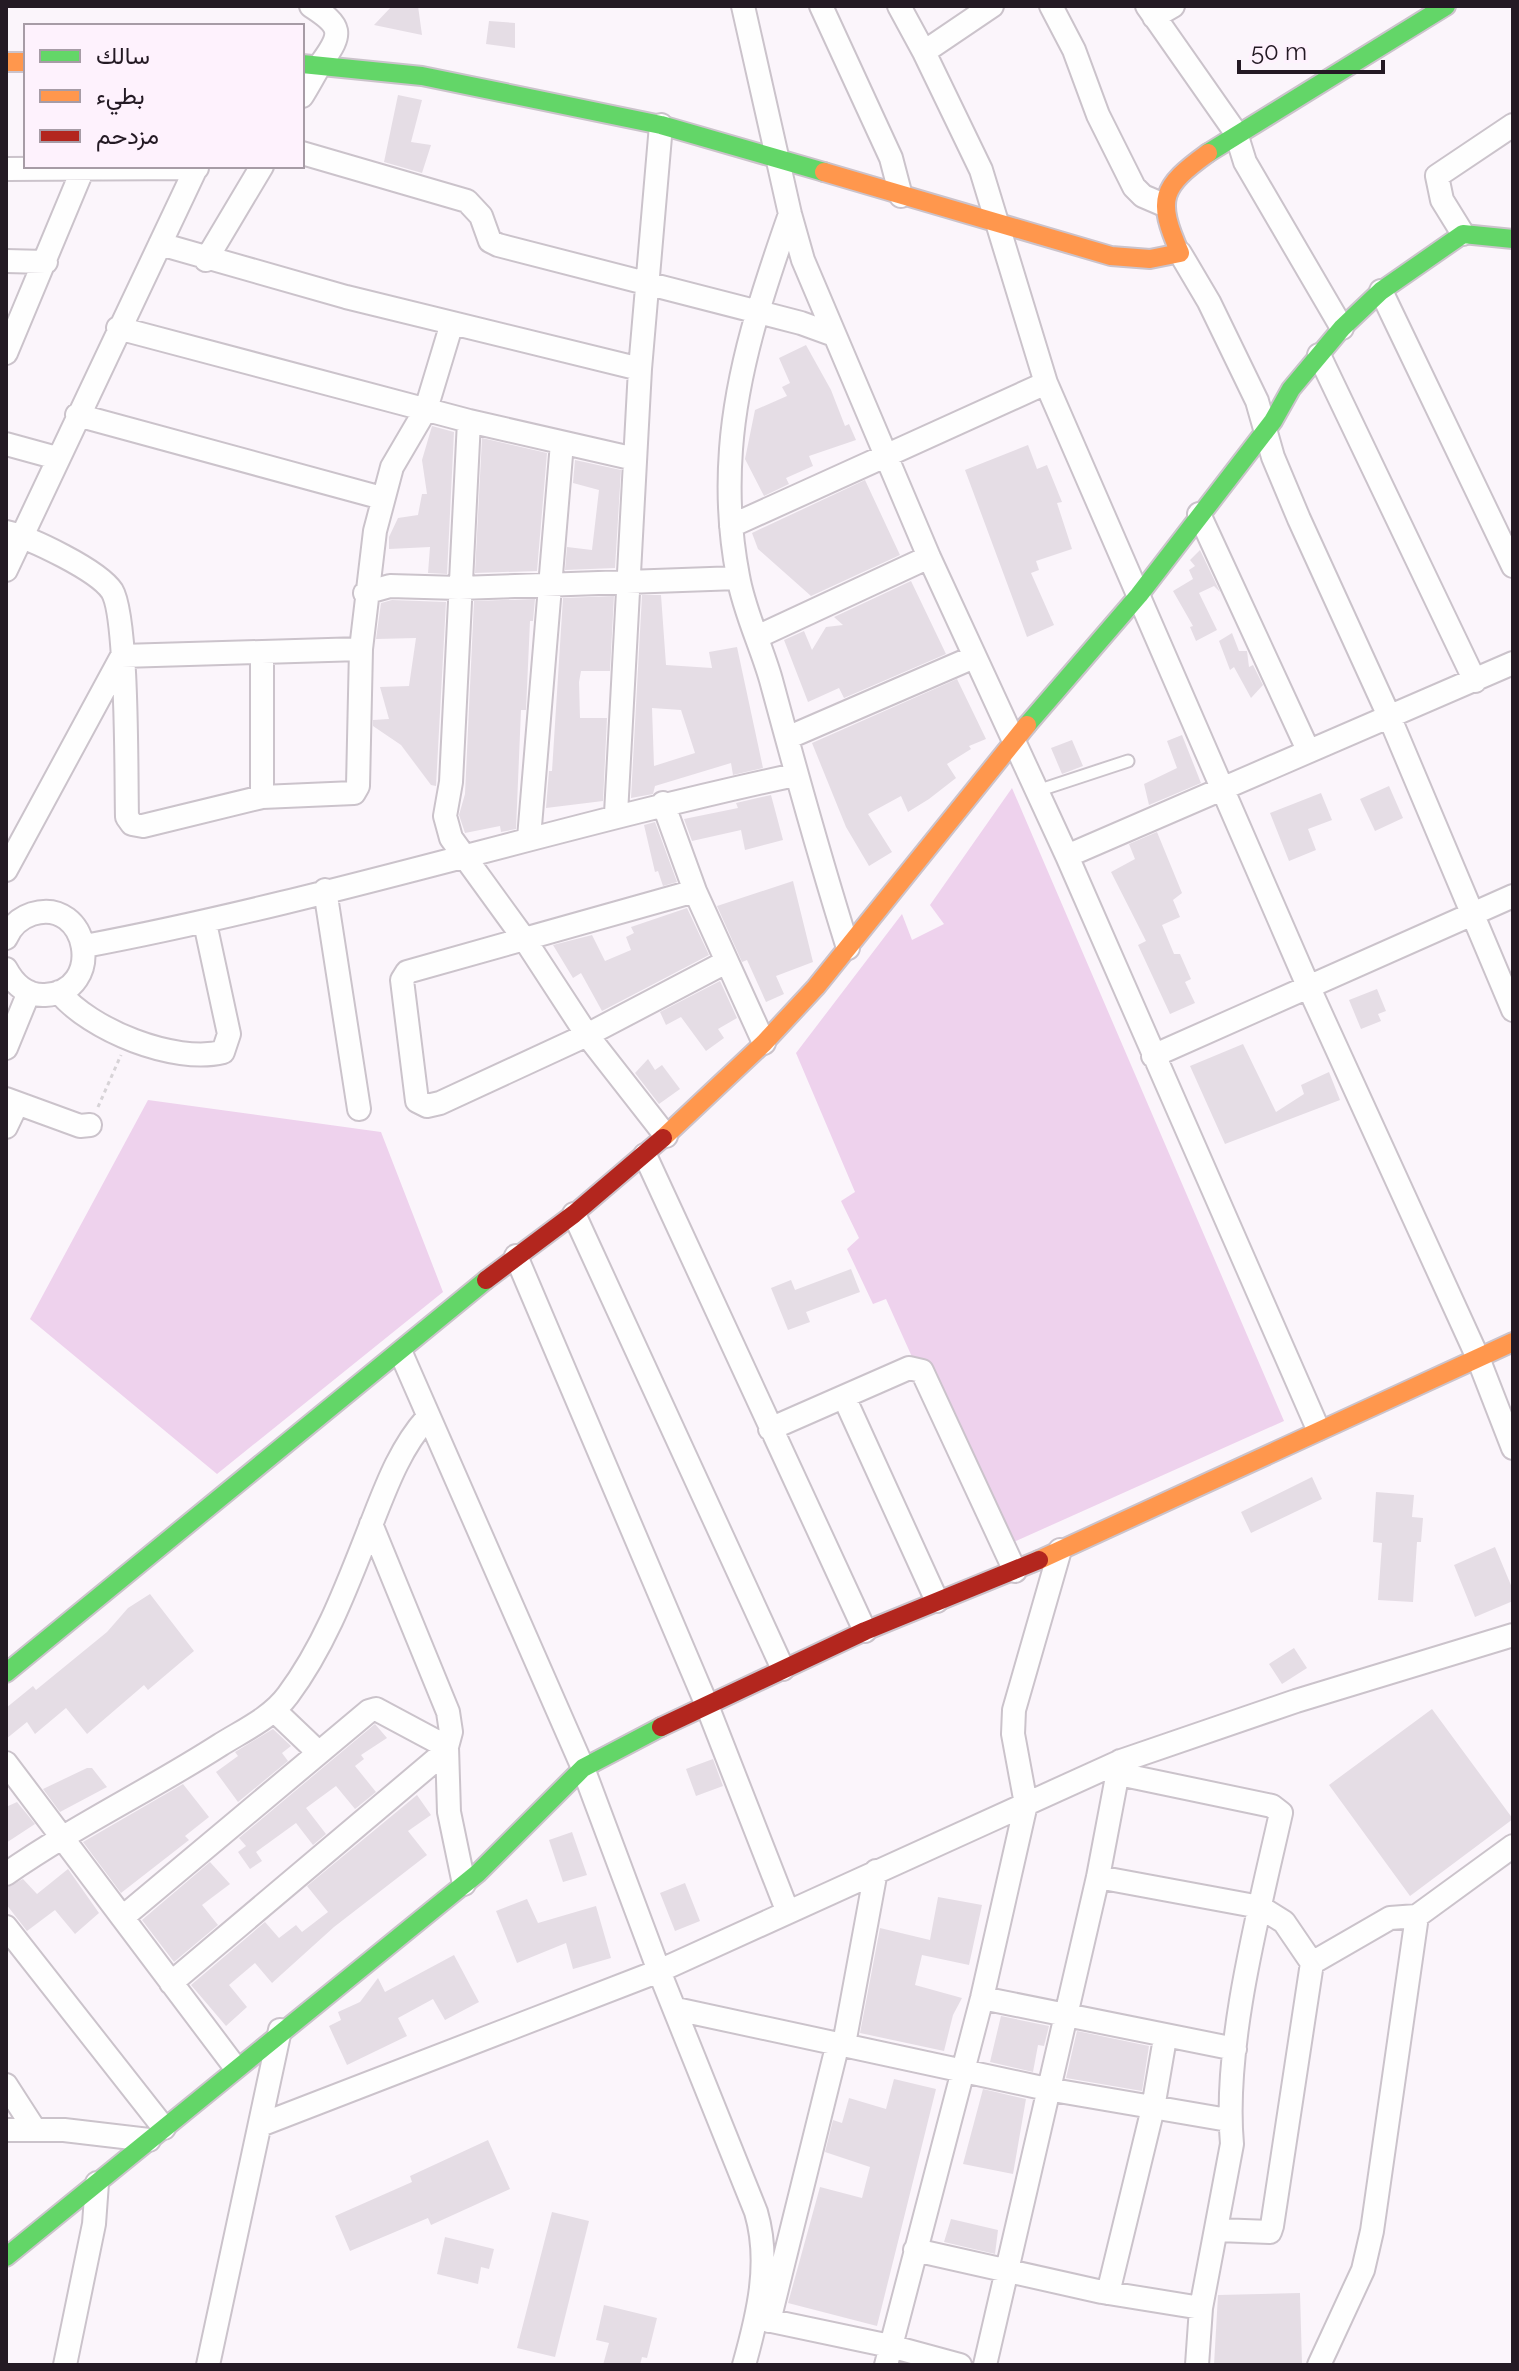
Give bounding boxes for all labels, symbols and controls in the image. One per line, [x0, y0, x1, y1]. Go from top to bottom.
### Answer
legend [24, 24, 304, 168]
scale bar [1239, 24, 1383, 74]
text: 50 m [1251, 37, 1307, 66]
text: سالك [96, 41, 150, 70]
text: بطيء [96, 81, 145, 115]
text: مزدحم [96, 121, 159, 152]

